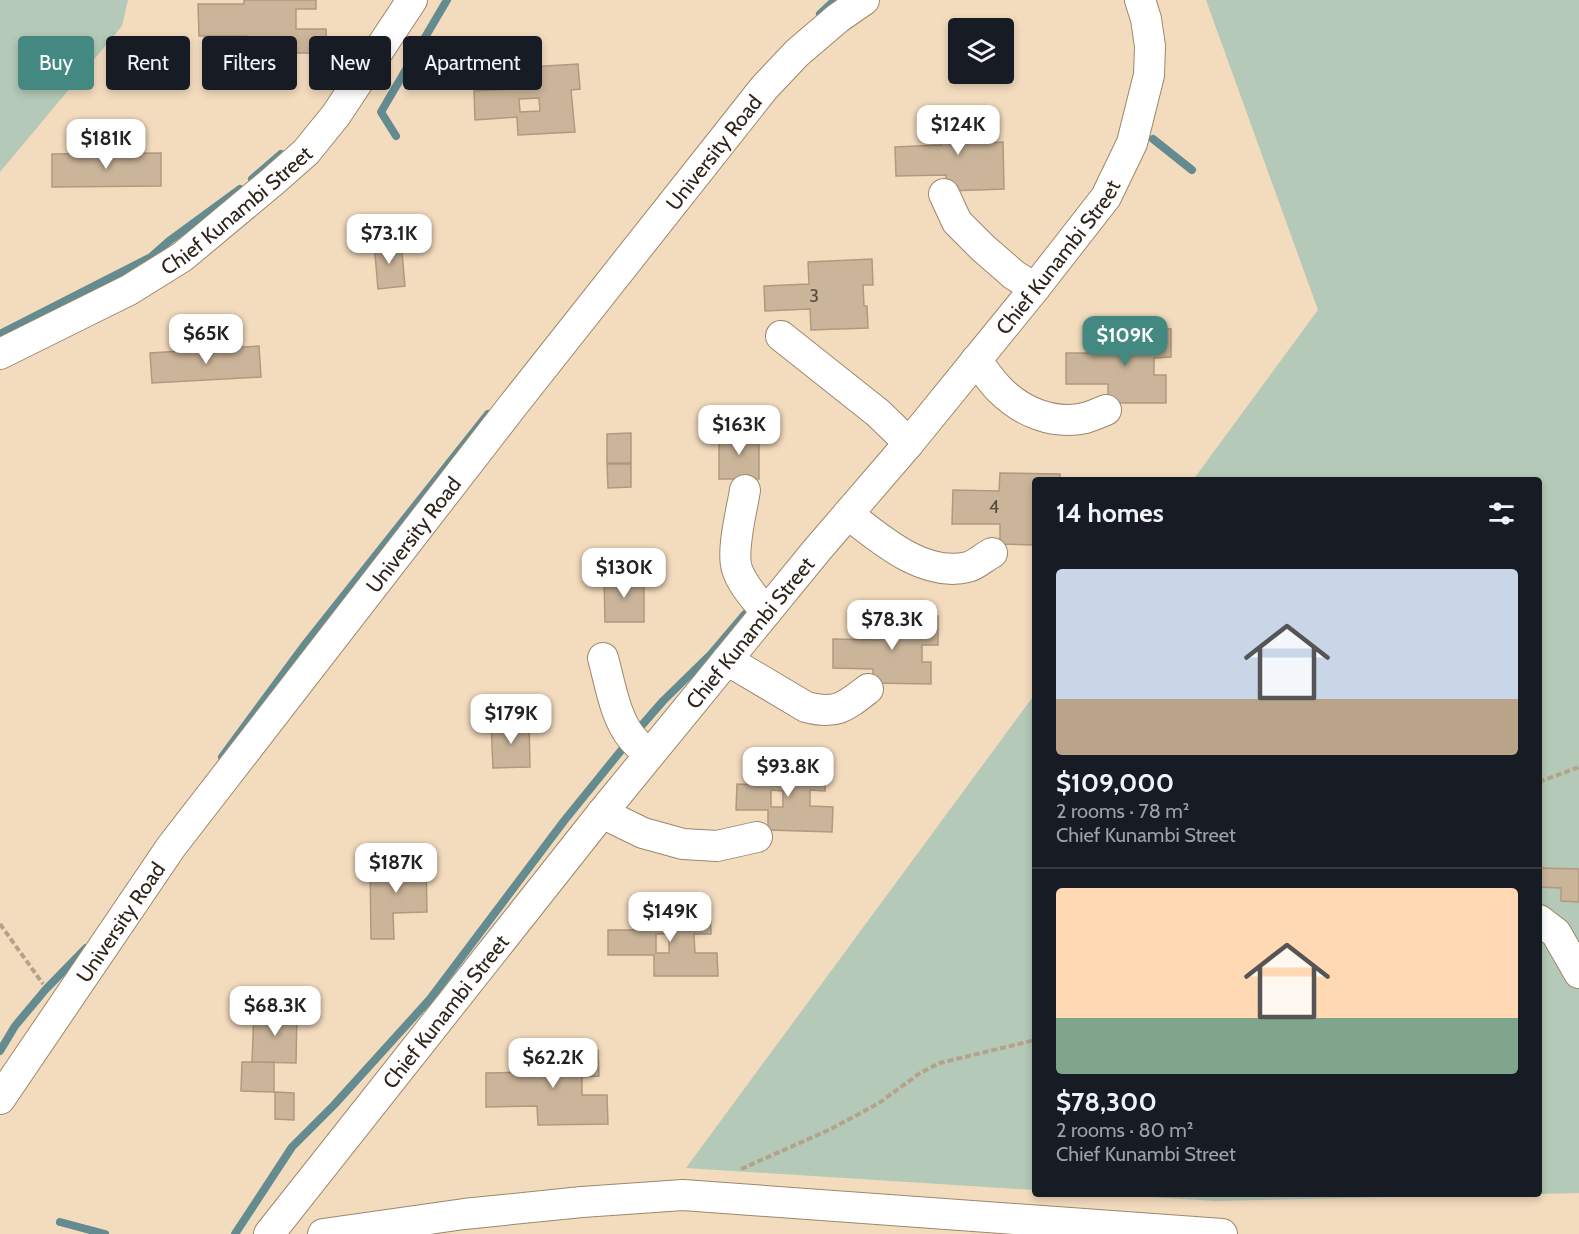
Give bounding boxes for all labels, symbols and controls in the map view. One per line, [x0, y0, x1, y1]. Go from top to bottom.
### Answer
map controls [948, 18, 1014, 84]
button: layers [948, 18, 1014, 84]
chip: Buy [18, 36, 94, 90]
chip: Rent [106, 36, 190, 90]
chip: Filters [202, 36, 297, 90]
chip: New [309, 36, 391, 90]
chip: Apartment [403, 36, 542, 90]
street label: University Road [660, 90, 766, 215]
pin: $124K [916, 105, 1000, 156]
text: $124K [931, 112, 985, 136]
pin: $181K [64, 119, 148, 170]
text: $181K [81, 126, 131, 150]
street label: Chief Kunambi Street [156, 140, 317, 280]
street label: Chief Kunambi Street [990, 176, 1125, 339]
pin: $73.1K [340, 214, 438, 265]
text: $73.1K [361, 221, 417, 245]
house number: 3 [809, 285, 819, 307]
pin: $65K [170, 314, 242, 365]
pin: $109K [1083, 316, 1167, 367]
text: $65K [183, 321, 229, 345]
text: $109K [1097, 323, 1153, 347]
pin: $163K [697, 405, 781, 456]
text: $163K [712, 412, 766, 436]
street label: University Road [360, 471, 466, 597]
house number: 4 [989, 496, 999, 518]
text: 14 homes [1056, 497, 1164, 529]
icon: filters [1485, 497, 1518, 530]
pin: $130K [582, 548, 666, 599]
street label: Chief Kunambi Street [680, 551, 819, 713]
text: $130K [596, 555, 652, 579]
pin: $78.3K [843, 600, 941, 651]
text: $78.3K [861, 607, 923, 631]
icon: home [1233, 608, 1341, 716]
pin: $179K [469, 694, 553, 745]
text: $179K [485, 701, 537, 725]
pin: $93.8K [739, 747, 837, 798]
text: $93.8K [757, 754, 819, 778]
text: $109,000 [1056, 767, 1174, 799]
text: 2 rooms · 78 m² [1056, 799, 1189, 823]
text: Chief Kunambi Street [1056, 823, 1236, 847]
pin: $187K [354, 843, 438, 894]
text: $187K [369, 850, 423, 874]
street label: University Road [71, 857, 170, 987]
pin: $149K [628, 892, 712, 943]
text: $149K [642, 899, 698, 923]
icon: home [1233, 927, 1341, 1035]
street label: Chief Kunambi Street [377, 929, 514, 1093]
pin: $68.3K [226, 986, 324, 1037]
text: $68.3K [244, 993, 306, 1017]
pin: $62.2K [504, 1038, 602, 1089]
text: $62.2K [523, 1045, 583, 1069]
text: $78,300 [1056, 1086, 1157, 1118]
text: 2 rooms · 80 m² [1056, 1118, 1193, 1142]
text: Chief Kunambi Street [1056, 1142, 1236, 1166]

